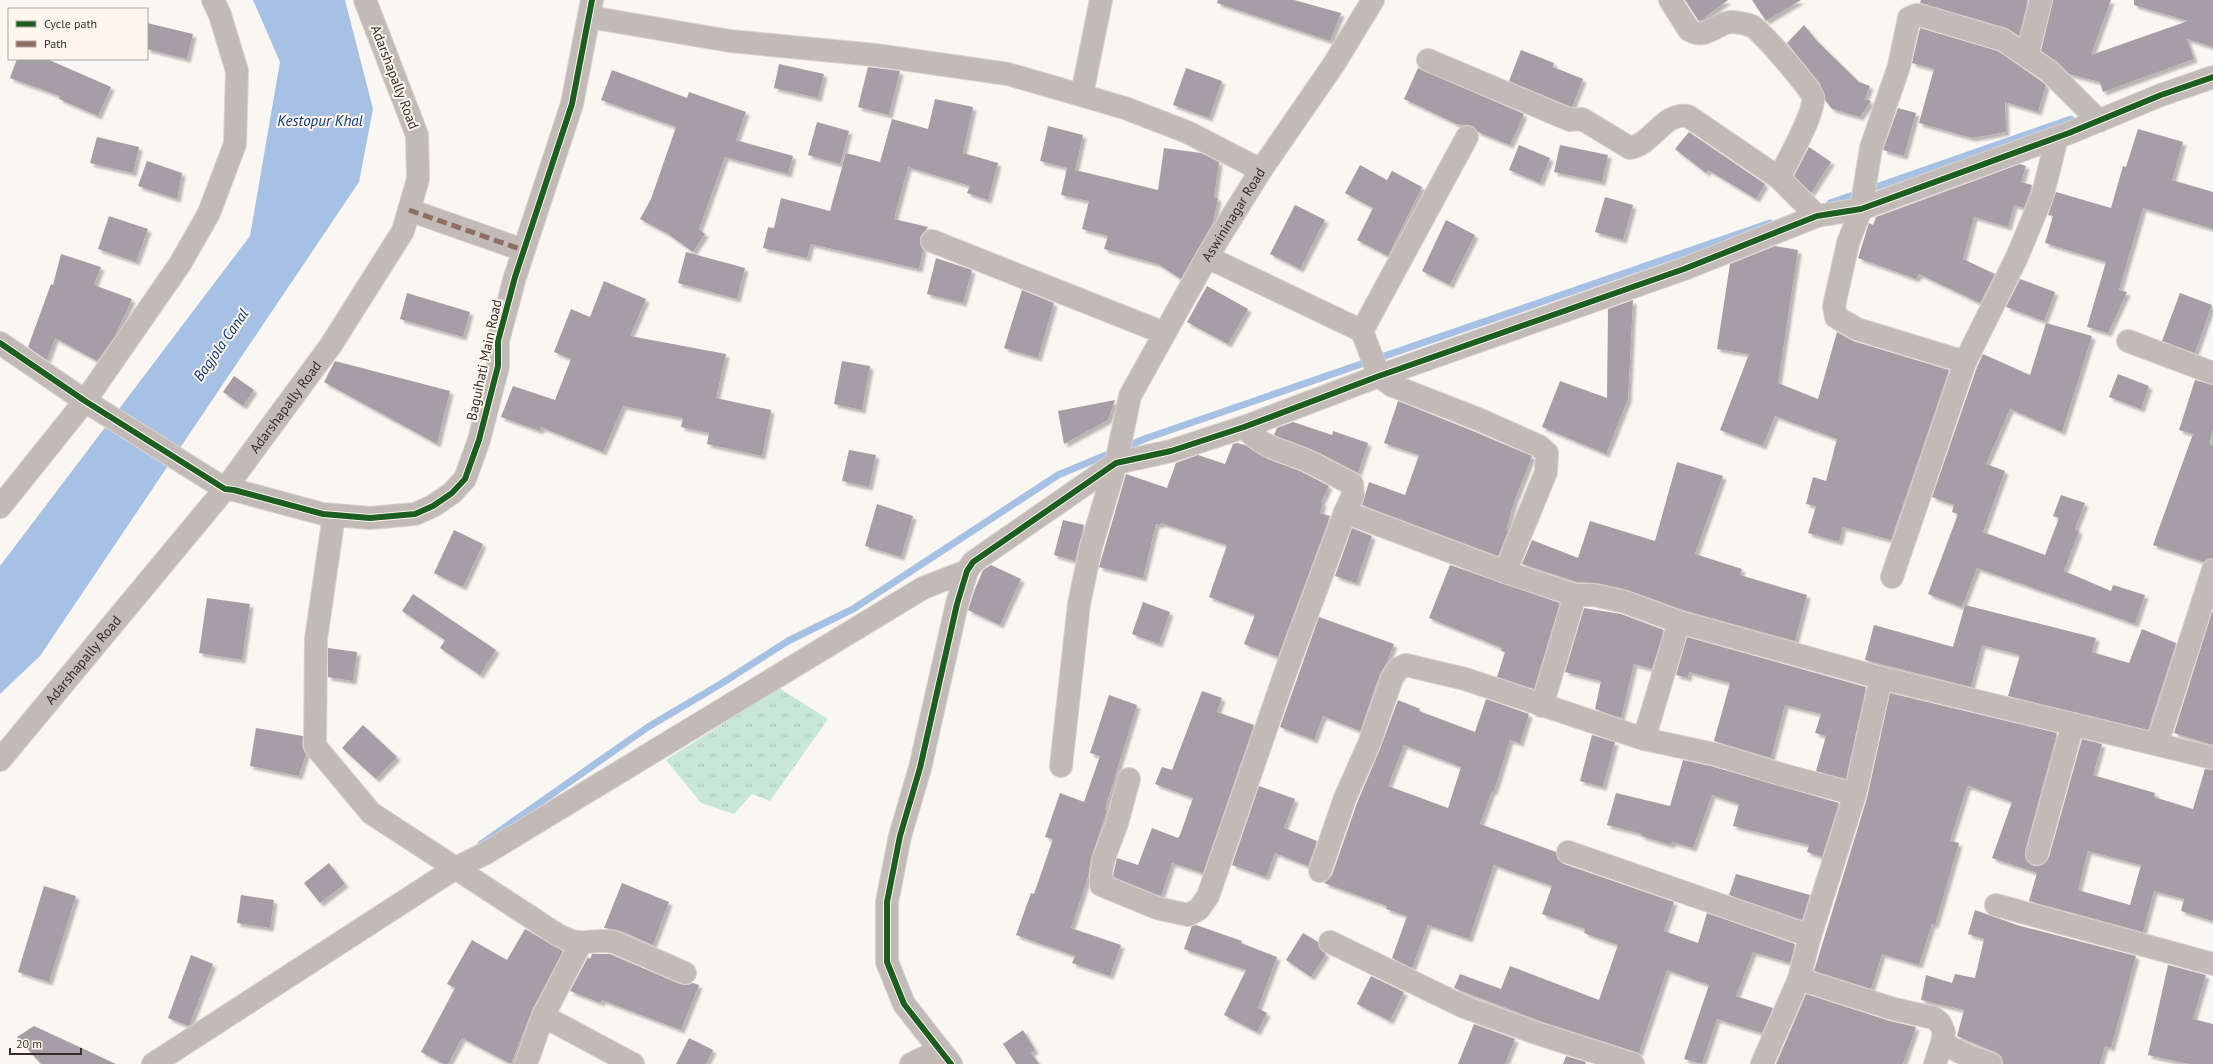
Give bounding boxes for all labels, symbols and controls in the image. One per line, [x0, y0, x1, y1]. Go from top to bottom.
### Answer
legend [8, 8, 148, 60]
text: Cycle path [44, 16, 97, 31]
street label: Adarshapally Road [367, 22, 423, 132]
text: Path [44, 36, 67, 51]
water label: Kestopur Khal [277, 111, 363, 130]
street label: Aswininagar Road [1197, 165, 1269, 265]
street label: Baguihati Main Road [462, 298, 506, 422]
water label: Bagjola Canal [189, 305, 252, 385]
street label: Adarshapally Road [245, 357, 325, 457]
street label: Adarshapally Road [41, 612, 125, 708]
scale bar [10, 1030, 81, 1056]
text: 20 m [16, 1036, 42, 1051]

